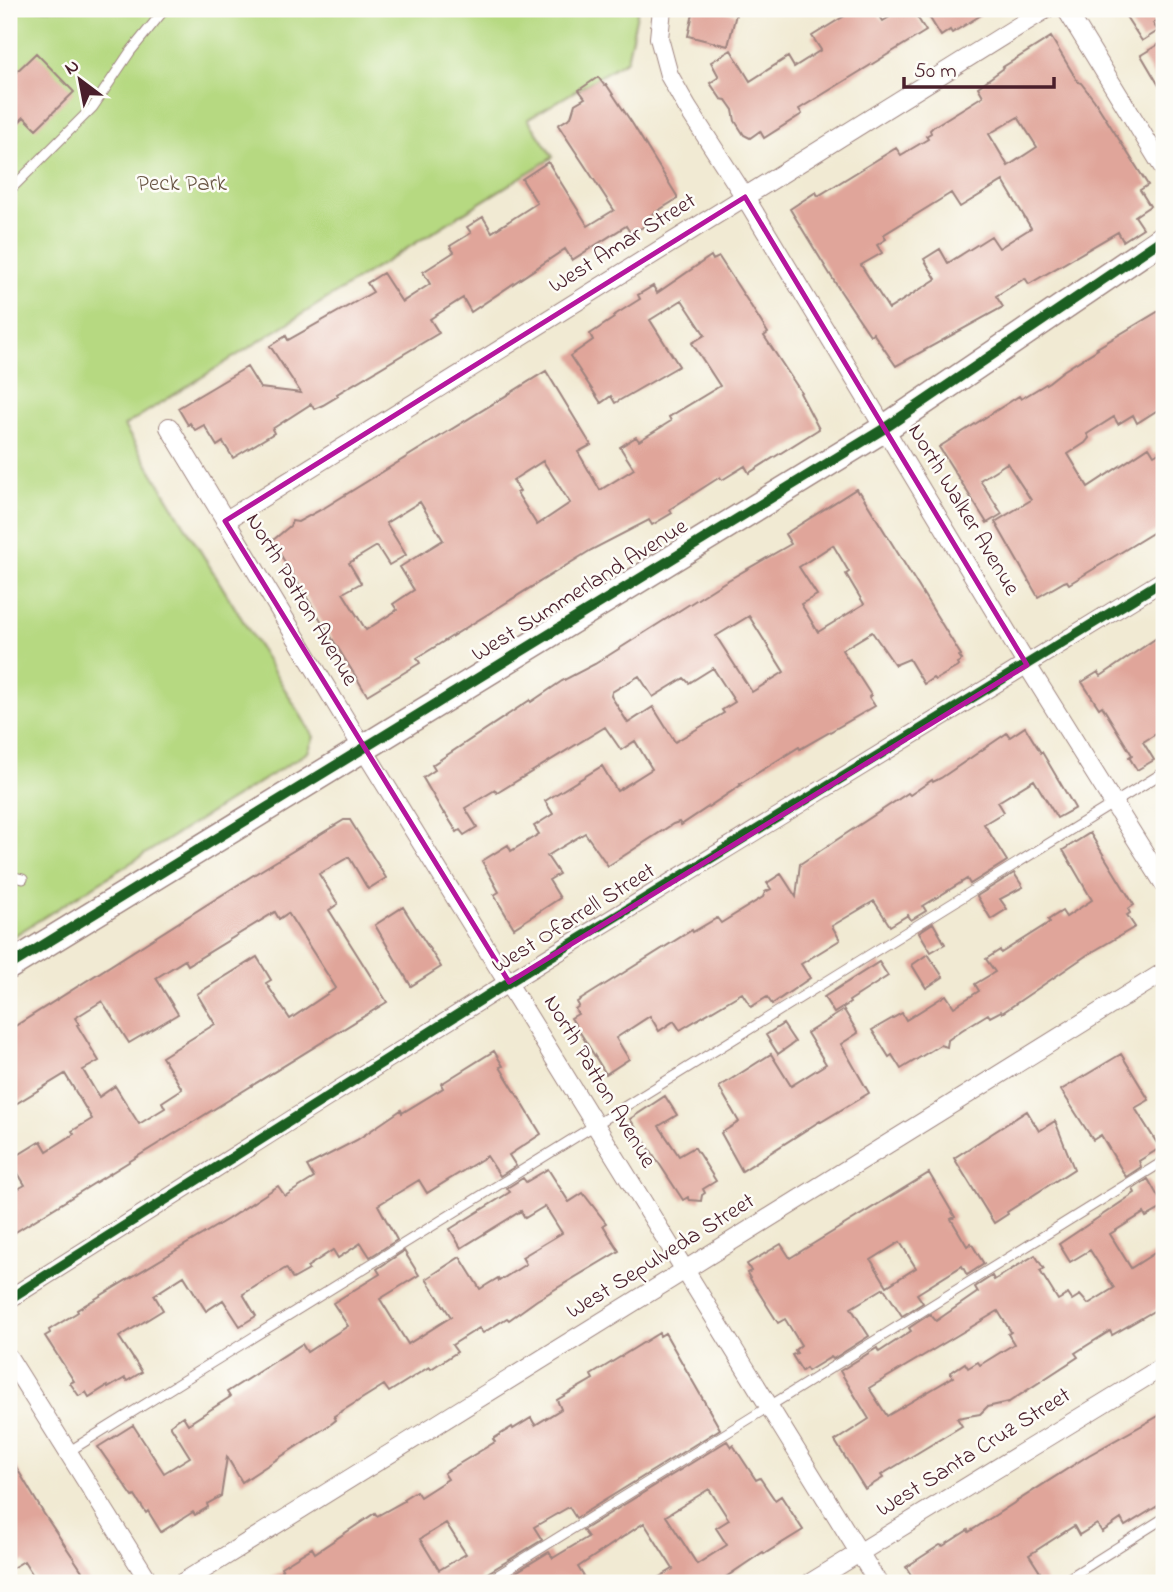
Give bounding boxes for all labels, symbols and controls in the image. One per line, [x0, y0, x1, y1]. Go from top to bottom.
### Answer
north arrow [46, 46, 116, 116]
scale bar [904, 46, 1054, 90]
text: N [60, 53, 85, 83]
text: 50 m [914, 57, 957, 87]
park label: Peck Park [137, 168, 228, 201]
street label: West Amar Street [543, 185, 703, 303]
street label: North Walker Avenue [899, 418, 1028, 603]
street label: North Patton Avenue [236, 507, 366, 693]
street label: West Summerland Avenue [466, 511, 695, 671]
street label: West Ofarrell Street [486, 855, 662, 983]
street label: North Patton Avenue [534, 989, 664, 1175]
street label: West Sepulveda Street [560, 1185, 762, 1328]
street label: West Santa Cruz Street [870, 1380, 1078, 1526]

